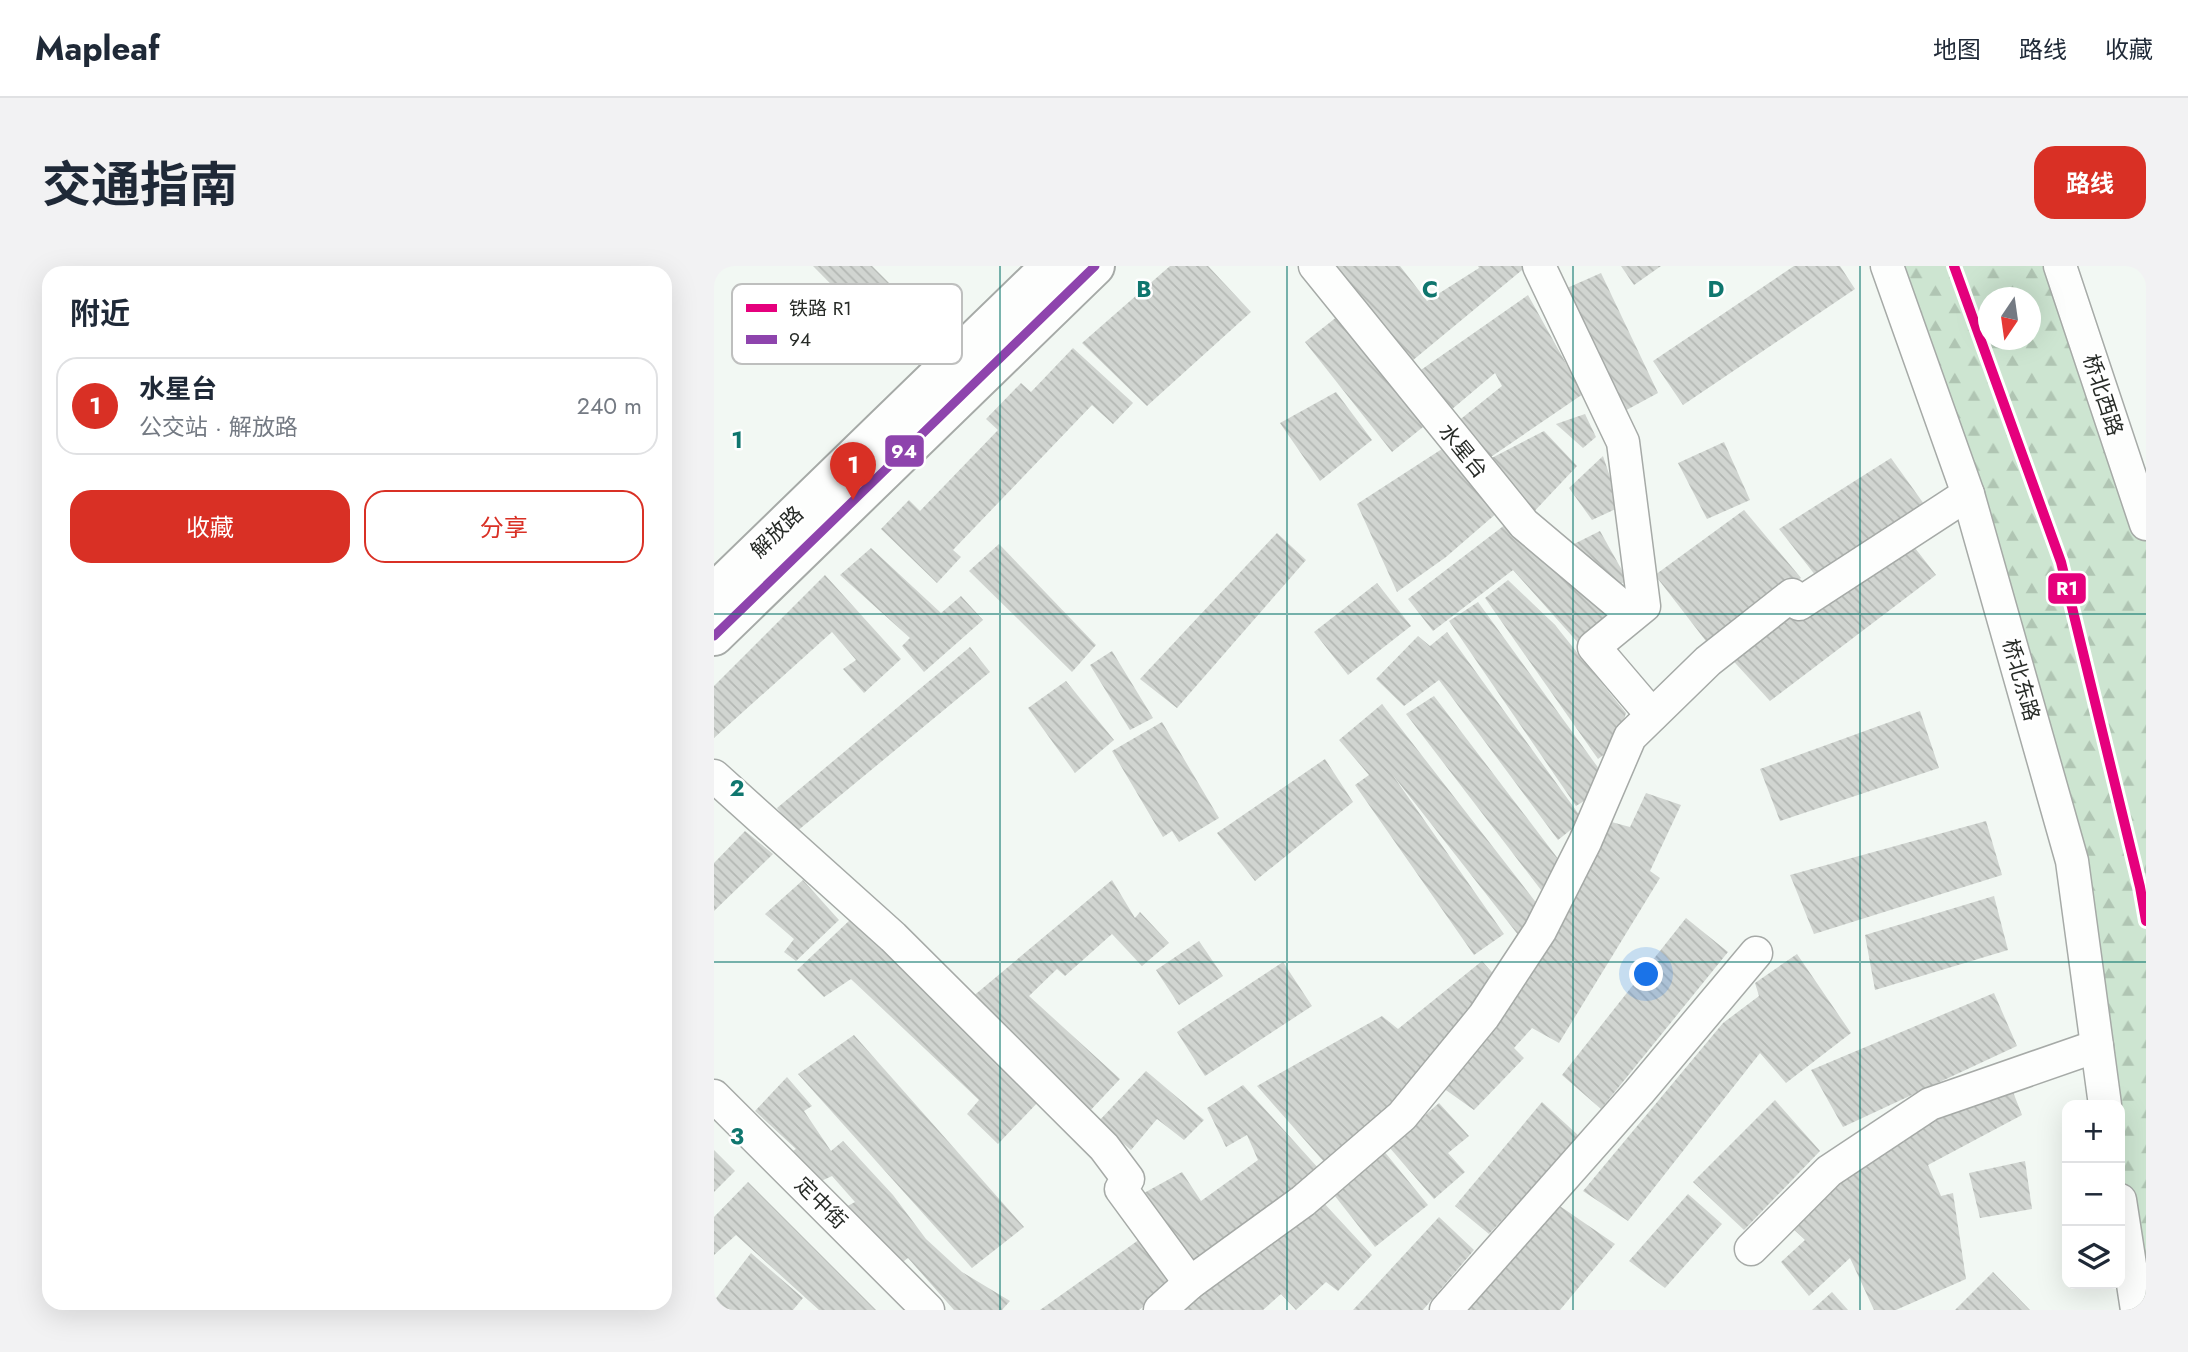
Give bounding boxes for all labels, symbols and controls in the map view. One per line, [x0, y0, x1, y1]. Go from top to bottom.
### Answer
text: Mapleaf [35, 25, 160, 72]
text: 地图 [1933, 32, 1981, 67]
text: 路线 [2019, 32, 2067, 67]
text: 收藏 [2105, 32, 2153, 67]
button: 路线 [2034, 146, 2146, 219]
text: 交通指南 [42, 150, 238, 220]
text: B [1136, 272, 1152, 306]
text: C [1422, 272, 1438, 306]
text: D [1708, 272, 1725, 306]
legend [732, 284, 962, 364]
north arrow [1978, 287, 2041, 350]
text: 附近 [70, 292, 130, 335]
text: 铁路 R1 [789, 295, 852, 322]
text: 94 [789, 326, 811, 353]
street label: 桥北西路 [2076, 350, 2130, 440]
text: 水星台 [139, 370, 217, 408]
text: 1 [89, 389, 101, 423]
text: 240 m [577, 389, 642, 423]
text: 公交站 · 解放路 [139, 410, 298, 444]
street label: 水星台 [1432, 417, 1494, 485]
text: 1 [731, 423, 743, 457]
line badge: 94 [884, 434, 925, 468]
text: 94 [891, 438, 917, 465]
pin: 1 [830, 442, 876, 500]
button: 收藏 [70, 490, 350, 563]
button: 分享 [364, 490, 644, 563]
street label: 解放路 [744, 499, 810, 565]
line badge: R1 [2047, 572, 2087, 605]
text: R1 [2056, 575, 2078, 602]
street label: 桥北东路 [1995, 635, 2047, 725]
text: 2 [729, 771, 745, 805]
your location [1629, 957, 1663, 991]
map controls [2062, 1100, 2125, 1289]
button: + [2062, 1100, 2125, 1163]
text: 3 [730, 1119, 744, 1153]
button: − [2062, 1163, 2125, 1226]
street label: 定中街 [788, 1170, 854, 1236]
button: layers [2062, 1226, 2125, 1289]

